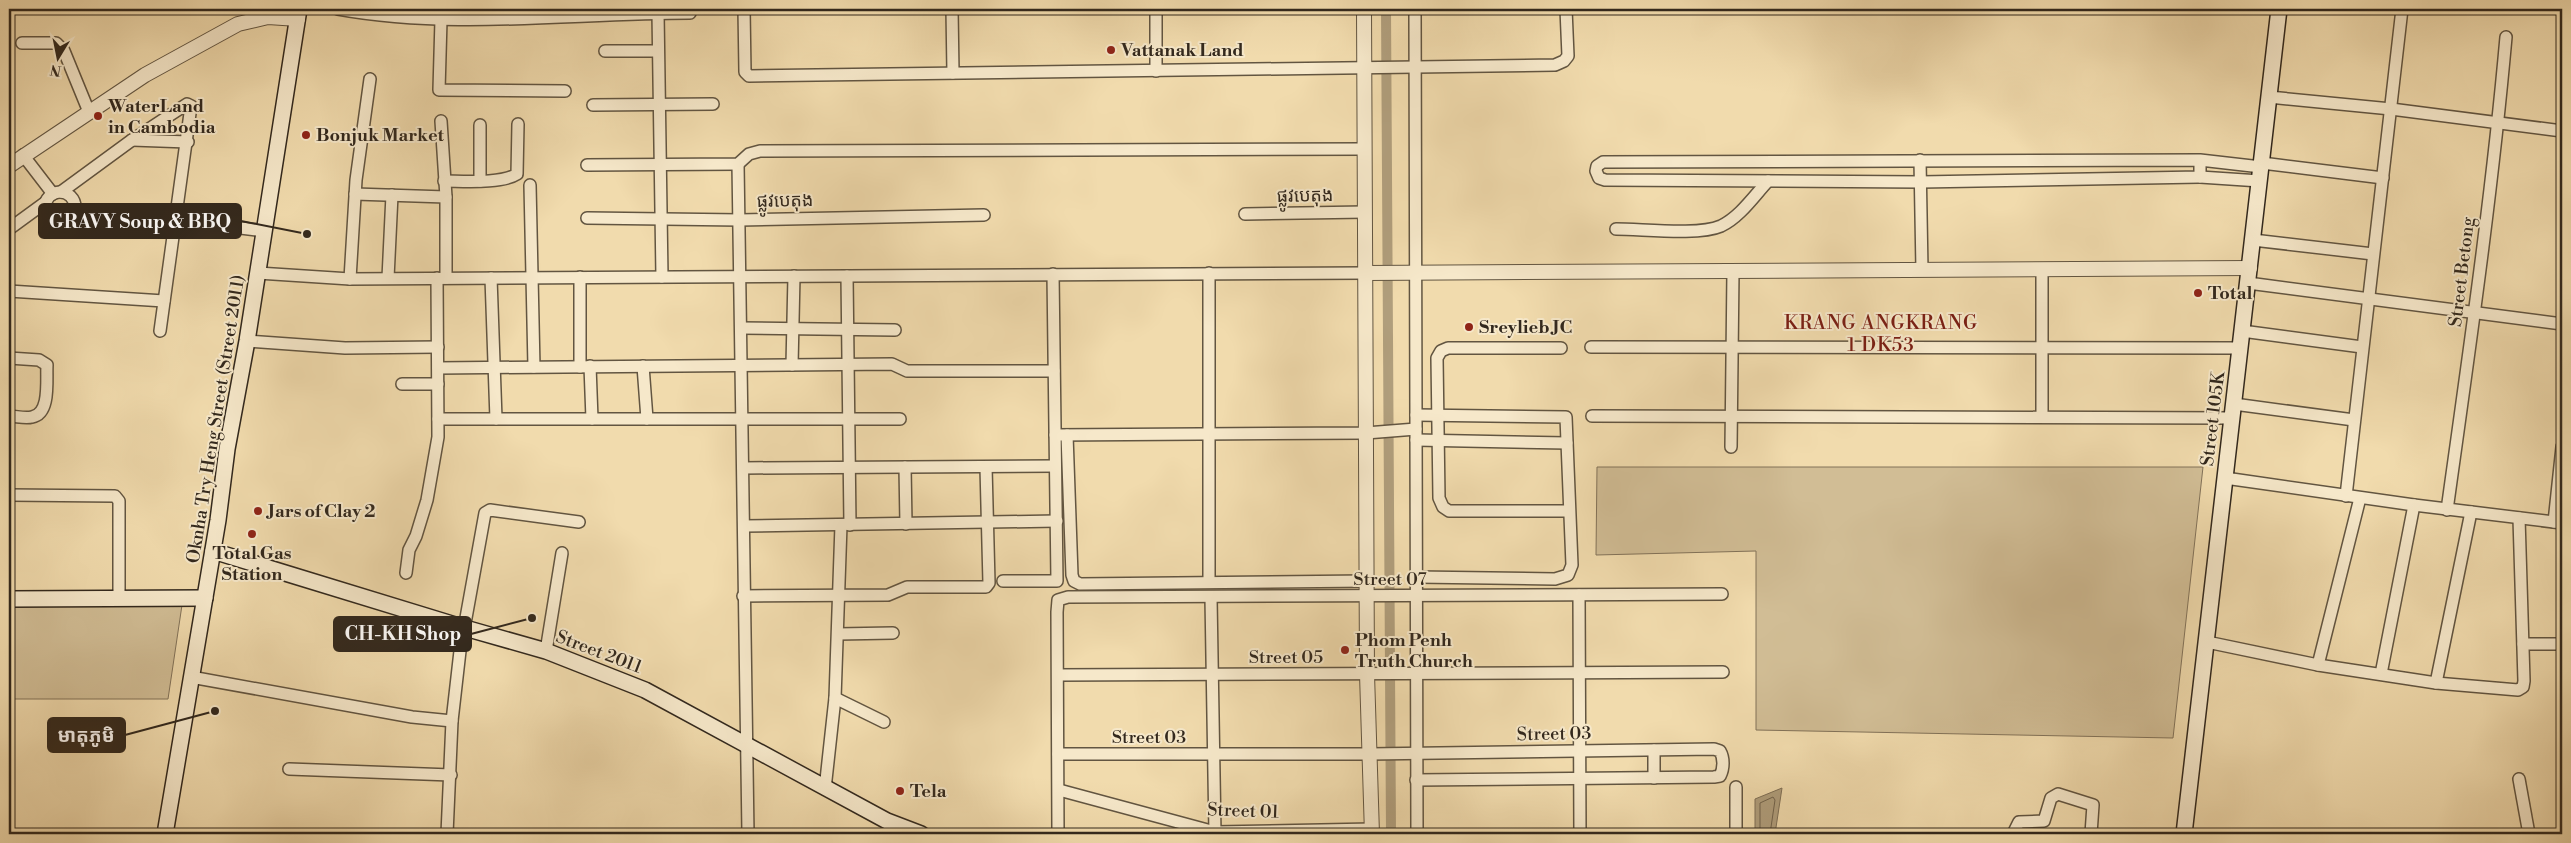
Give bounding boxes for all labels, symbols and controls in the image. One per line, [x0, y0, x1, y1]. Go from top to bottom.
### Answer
north arrow [32, 32, 82, 82]
place label: Vattanak Land [1120, 39, 1244, 62]
marker: Vattanak Land [1105, 44, 1117, 56]
text: N [49, 60, 63, 80]
place label: WaterLand in Cambodia [107, 95, 216, 139]
marker: WaterLand in Cambodia [92, 110, 104, 122]
place label: Bonjuk Market [316, 124, 445, 147]
marker: Bonjuk Market [300, 129, 312, 141]
street label: ផ្លូវបេតុង [1276, 184, 1334, 212]
street label: ផ្លូវបេតុង [756, 189, 814, 217]
callout: GRAVY Soup & BBQ [39, 204, 241, 238]
text: GRAVY Soup & BBQ [49, 210, 231, 234]
street label: Street Betong [2444, 215, 2480, 328]
street label: Oknha Try Heng Street (Street 2011) [182, 273, 250, 565]
place label: Total [2208, 282, 2252, 305]
marker: Total [2192, 287, 2204, 299]
district label: KRANG ANGKRANG 1 DK53 [1784, 311, 1978, 357]
place label: Sreylieb JC [1479, 316, 1572, 339]
marker: Sreylieb JC [1463, 321, 1475, 333]
street label: Street 105K [2196, 369, 2230, 467]
place label: Jars of Clay 2 [265, 500, 376, 523]
marker: Jars of Clay 2 [252, 505, 264, 517]
marker: Total Gas Station [246, 528, 258, 540]
place label: Total Gas Station [213, 542, 292, 586]
street label: Street 07 [1353, 568, 1427, 591]
callout: CH-KH Shop [334, 617, 471, 651]
text: CH-KH Shop [345, 622, 461, 646]
street label: Street 2011 [553, 625, 645, 679]
place label: Phom Penh Truth Church [1355, 629, 1473, 673]
marker: Phom Penh Truth Church [1339, 644, 1351, 656]
street label: Street 05 [1249, 646, 1323, 669]
callout: មាតុភូមិ [48, 718, 125, 752]
street label: Street 03 [1517, 722, 1591, 746]
text: មាតុភូមិ [57, 724, 115, 748]
street label: Street 03 [1112, 726, 1186, 749]
place label: Tela [910, 780, 947, 803]
marker: Tela [894, 785, 906, 797]
street label: Street 01 [1207, 798, 1279, 824]

